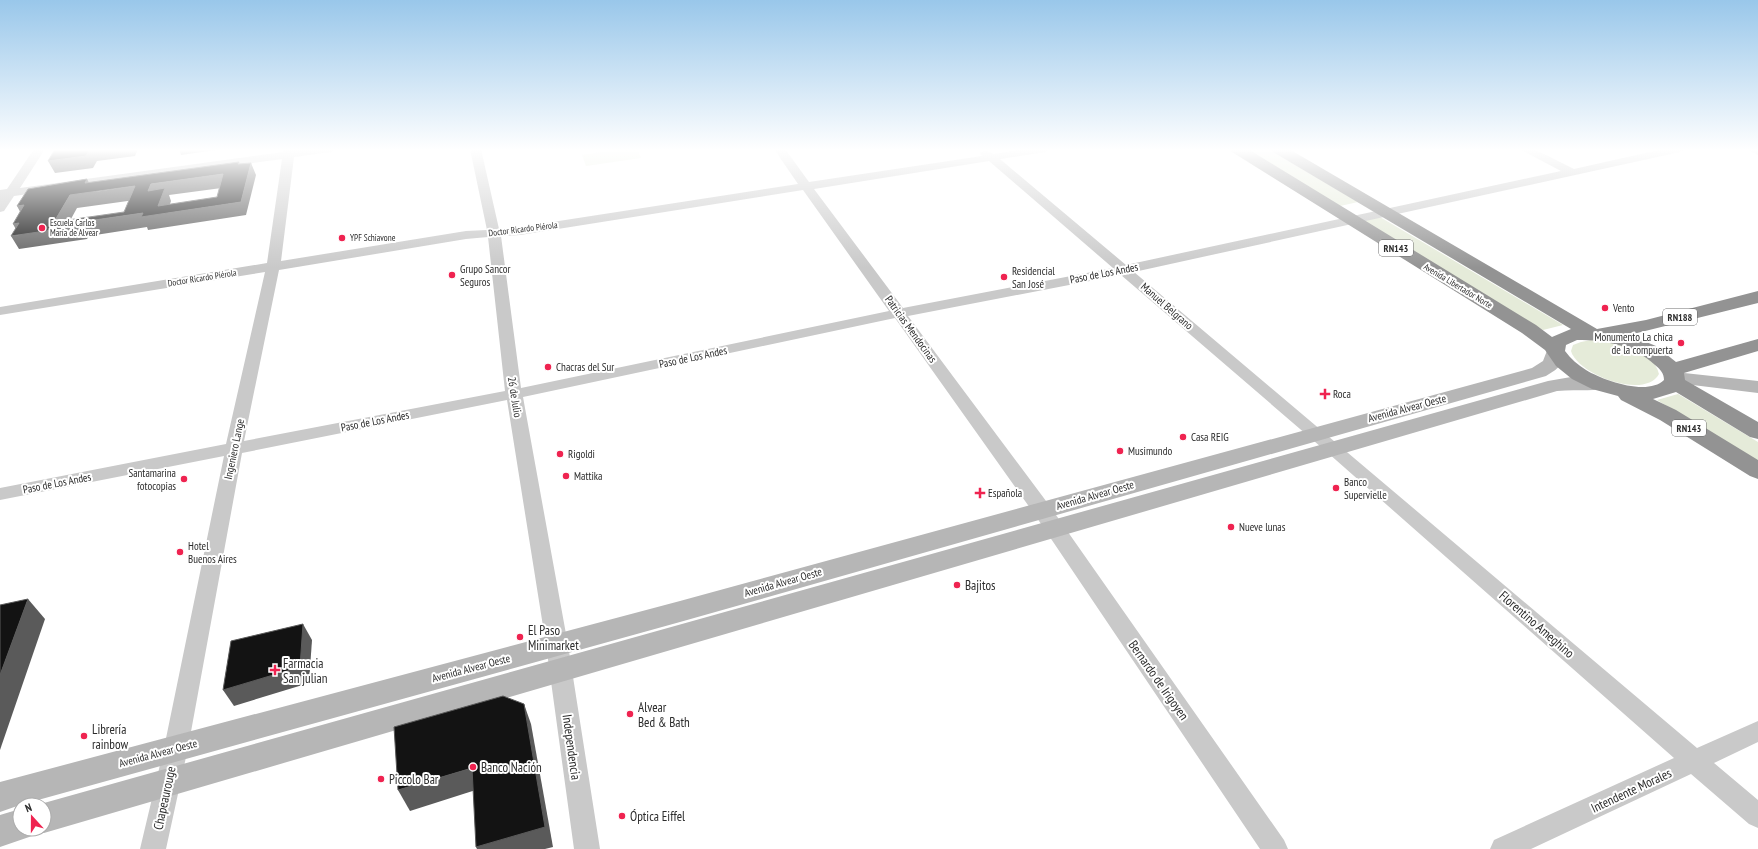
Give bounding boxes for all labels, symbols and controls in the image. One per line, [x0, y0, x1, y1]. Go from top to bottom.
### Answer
place label: Escuela Carlos María de Alvear [50, 217, 99, 238]
street label: Doctor Ricardo Piérola [488, 219, 558, 238]
marker: Escuela Carlos María de Alvear [37, 223, 47, 233]
place label: YPF Schiavone [350, 232, 396, 243]
marker: YPF Schiavone [337, 233, 347, 243]
road number: RN143 [1379, 240, 1413, 256]
street label: Paso de Los Andes [1069, 259, 1140, 286]
street label: Avenida Libertador Norte [1422, 261, 1495, 311]
place label: Grupo Sancor Seguros [460, 262, 511, 289]
place label: Residencial San José [1012, 264, 1055, 291]
street label: Doctor Ricardo Piérola [167, 267, 237, 288]
marker: Grupo Sancor Seguros [447, 270, 457, 280]
marker: Residencial San José [999, 272, 1009, 282]
street label: Manuel Belgrano [1138, 280, 1196, 333]
street label: Patricias Mendocinas [882, 293, 940, 365]
place label: Vento [1612, 301, 1635, 315]
marker: Vento [1600, 303, 1610, 313]
road number: RN188 [1663, 309, 1697, 325]
place label: Monumento La chica de la compuerta [1594, 330, 1673, 357]
marker: Monumento La chica de la compuerta [1676, 338, 1686, 348]
street label: Paso de Los Andes [658, 343, 729, 371]
place label: Chacras del Sur [556, 360, 614, 374]
marker: Chacras del Sur [543, 362, 553, 372]
street label: 26 de Julio [505, 376, 525, 419]
place label: Roca [1333, 387, 1351, 401]
marker: Roca [1320, 389, 1330, 399]
street label: Avenida Alvear Oeste [1366, 391, 1448, 425]
street label: Paso de Los Andes [340, 407, 411, 434]
street label: Ingeniero Lange [221, 417, 247, 481]
road number: RN143 [1672, 420, 1706, 436]
place label: Casa REIG [1191, 430, 1229, 444]
marker: Casa REIG [1178, 432, 1188, 442]
place label: Musimundo [1128, 444, 1172, 458]
marker: Musimundo [1115, 446, 1125, 456]
place label: Rigoldi [568, 447, 595, 461]
marker: Rigoldi [555, 449, 565, 459]
place label: Santamarina fotocopias [128, 466, 176, 493]
street label: Paso de Los Andes [22, 469, 93, 496]
place label: Mattika [574, 469, 603, 483]
marker: Mattika [561, 471, 571, 481]
marker: Santamarina fotocopias [179, 474, 189, 484]
place label: Banco Supervielle [1344, 475, 1387, 502]
street label: Avenida Alvear Oeste [1055, 477, 1136, 513]
marker: Banco Supervielle [1331, 483, 1341, 493]
place label: Española [988, 486, 1022, 500]
marker: Española [975, 488, 985, 498]
place label: Nueve lunas [1239, 520, 1286, 534]
marker: Nueve lunas [1226, 522, 1236, 532]
place label: Hotel Buenos Aires [188, 539, 237, 566]
marker: Hotel Buenos Aires [175, 547, 185, 557]
street label: Avenida Alvear Oeste [743, 564, 824, 600]
place label: Bajitos [965, 577, 995, 594]
marker: Bajitos [952, 580, 962, 590]
street label: Florentino Ameghino [1496, 587, 1578, 662]
place label: El Paso Minimarket [528, 622, 579, 654]
marker: El Paso Minimarket [515, 632, 525, 642]
street label: Bernardo de Irigoyen [1125, 637, 1193, 724]
street label: Avenida Alvear Oeste [430, 651, 512, 685]
place label: Farmacia San julian [283, 655, 328, 687]
marker: Farmacia San julian [270, 665, 280, 675]
place label: Alvear Bed & Bath [638, 699, 690, 731]
marker: Alvear Bed & Bath [625, 709, 635, 719]
street label: Independencia [559, 713, 585, 781]
place label: Librería rainbow [92, 721, 128, 753]
marker: Librería rainbow [79, 731, 89, 741]
street label: Avenida Alvear Oeste [117, 736, 199, 770]
place label: Banco Nación [481, 759, 542, 776]
marker: Banco Nación [468, 762, 478, 772]
street label: Intendente Morales [1588, 764, 1674, 817]
street label: Chapeaurouge [149, 765, 180, 831]
place label: Piccolo Bar [389, 771, 439, 788]
marker: Piccolo Bar [376, 774, 386, 784]
north arrow [12, 797, 52, 837]
text: N [23, 800, 34, 815]
place label: Óptica Eiffel [630, 808, 685, 825]
marker: Óptica Eiffel [617, 811, 627, 821]

